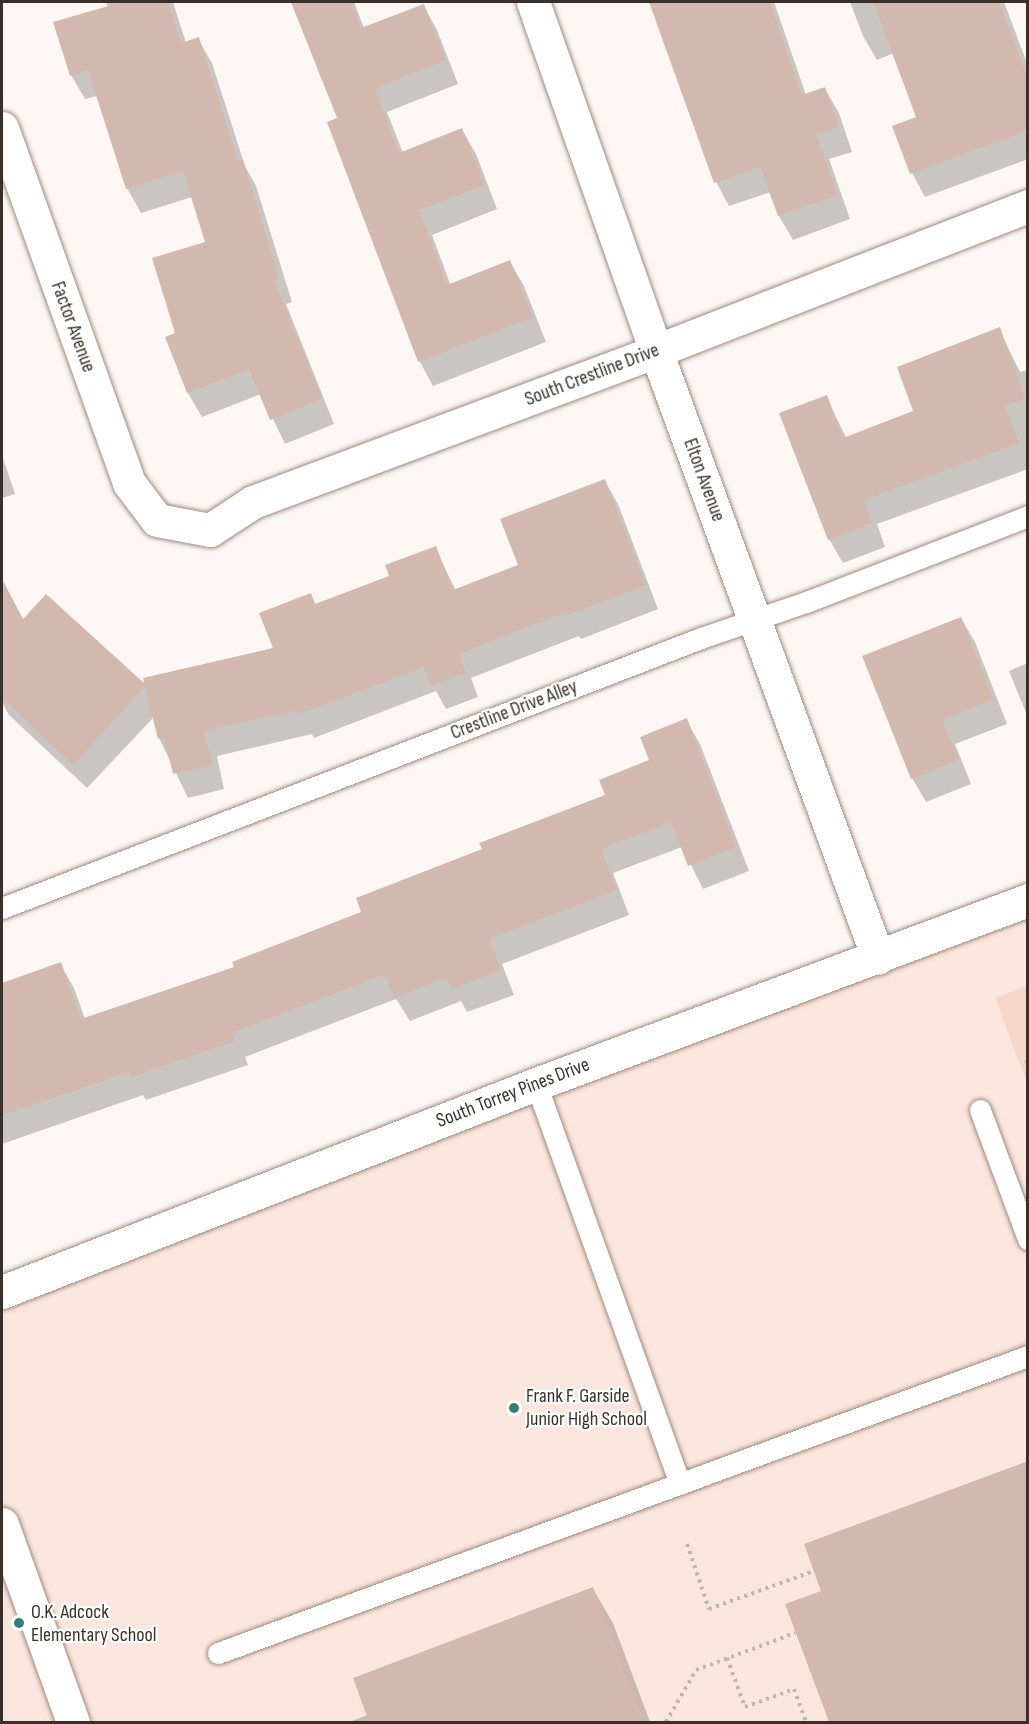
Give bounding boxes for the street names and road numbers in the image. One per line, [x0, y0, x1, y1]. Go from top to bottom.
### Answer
street label: Factor Avenue [46, 278, 100, 376]
street label: South Crestline Drive [521, 338, 663, 412]
street label: Elton Avenue [678, 435, 730, 525]
street label: Crestline Drive Alley [447, 675, 581, 745]
street label: South Torrey Pines Drive [433, 1053, 593, 1133]

